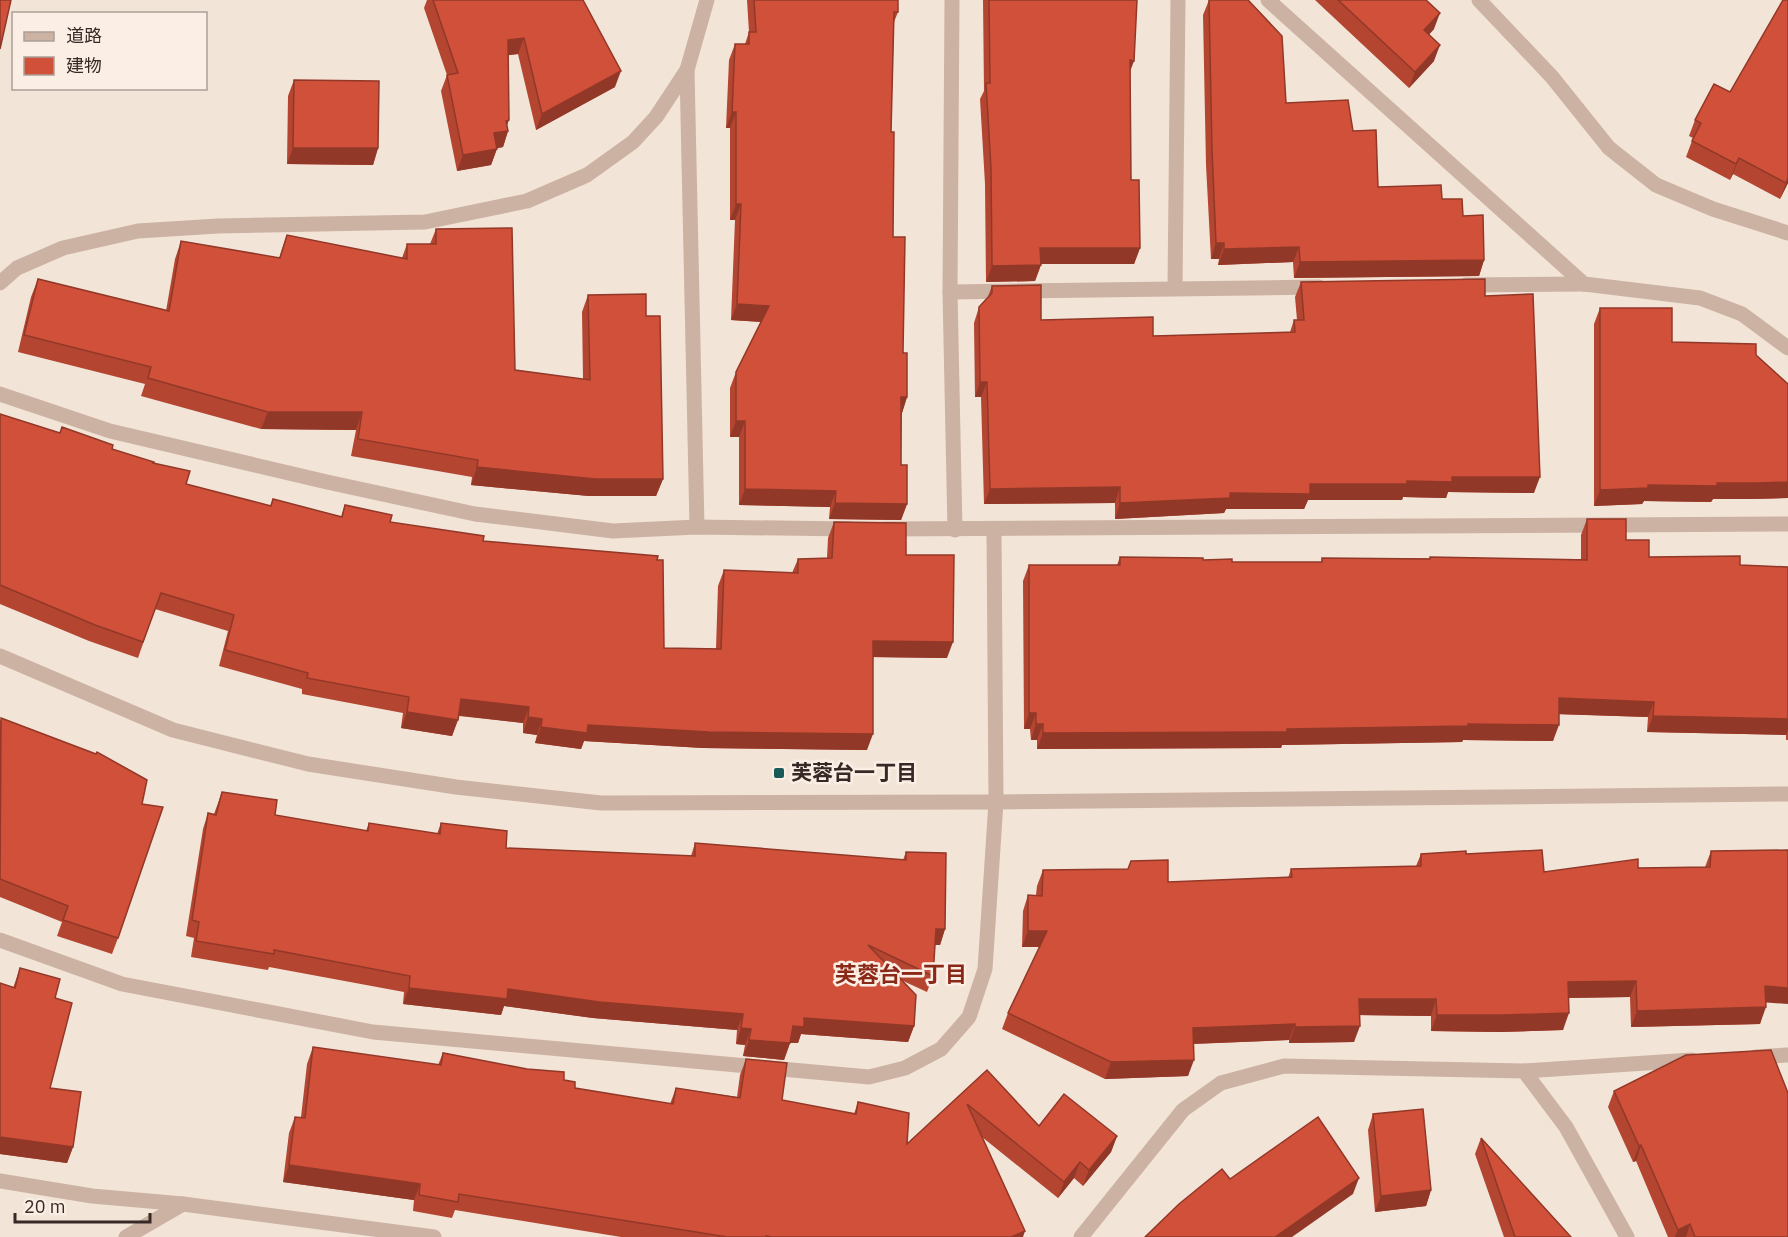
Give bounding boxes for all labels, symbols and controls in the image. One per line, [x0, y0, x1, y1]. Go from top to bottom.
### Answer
legend [12, 12, 207, 90]
text: 道路 [66, 24, 102, 47]
text: 建物 [66, 54, 102, 77]
place label: 芙蓉台一丁目 [791, 758, 917, 786]
marker: 芙蓉台一丁目 [772, 766, 786, 780]
district label: 芙蓉台一丁目 [835, 959, 967, 988]
scale bar [15, 1186, 150, 1224]
text: 20 m [24, 1195, 66, 1218]

